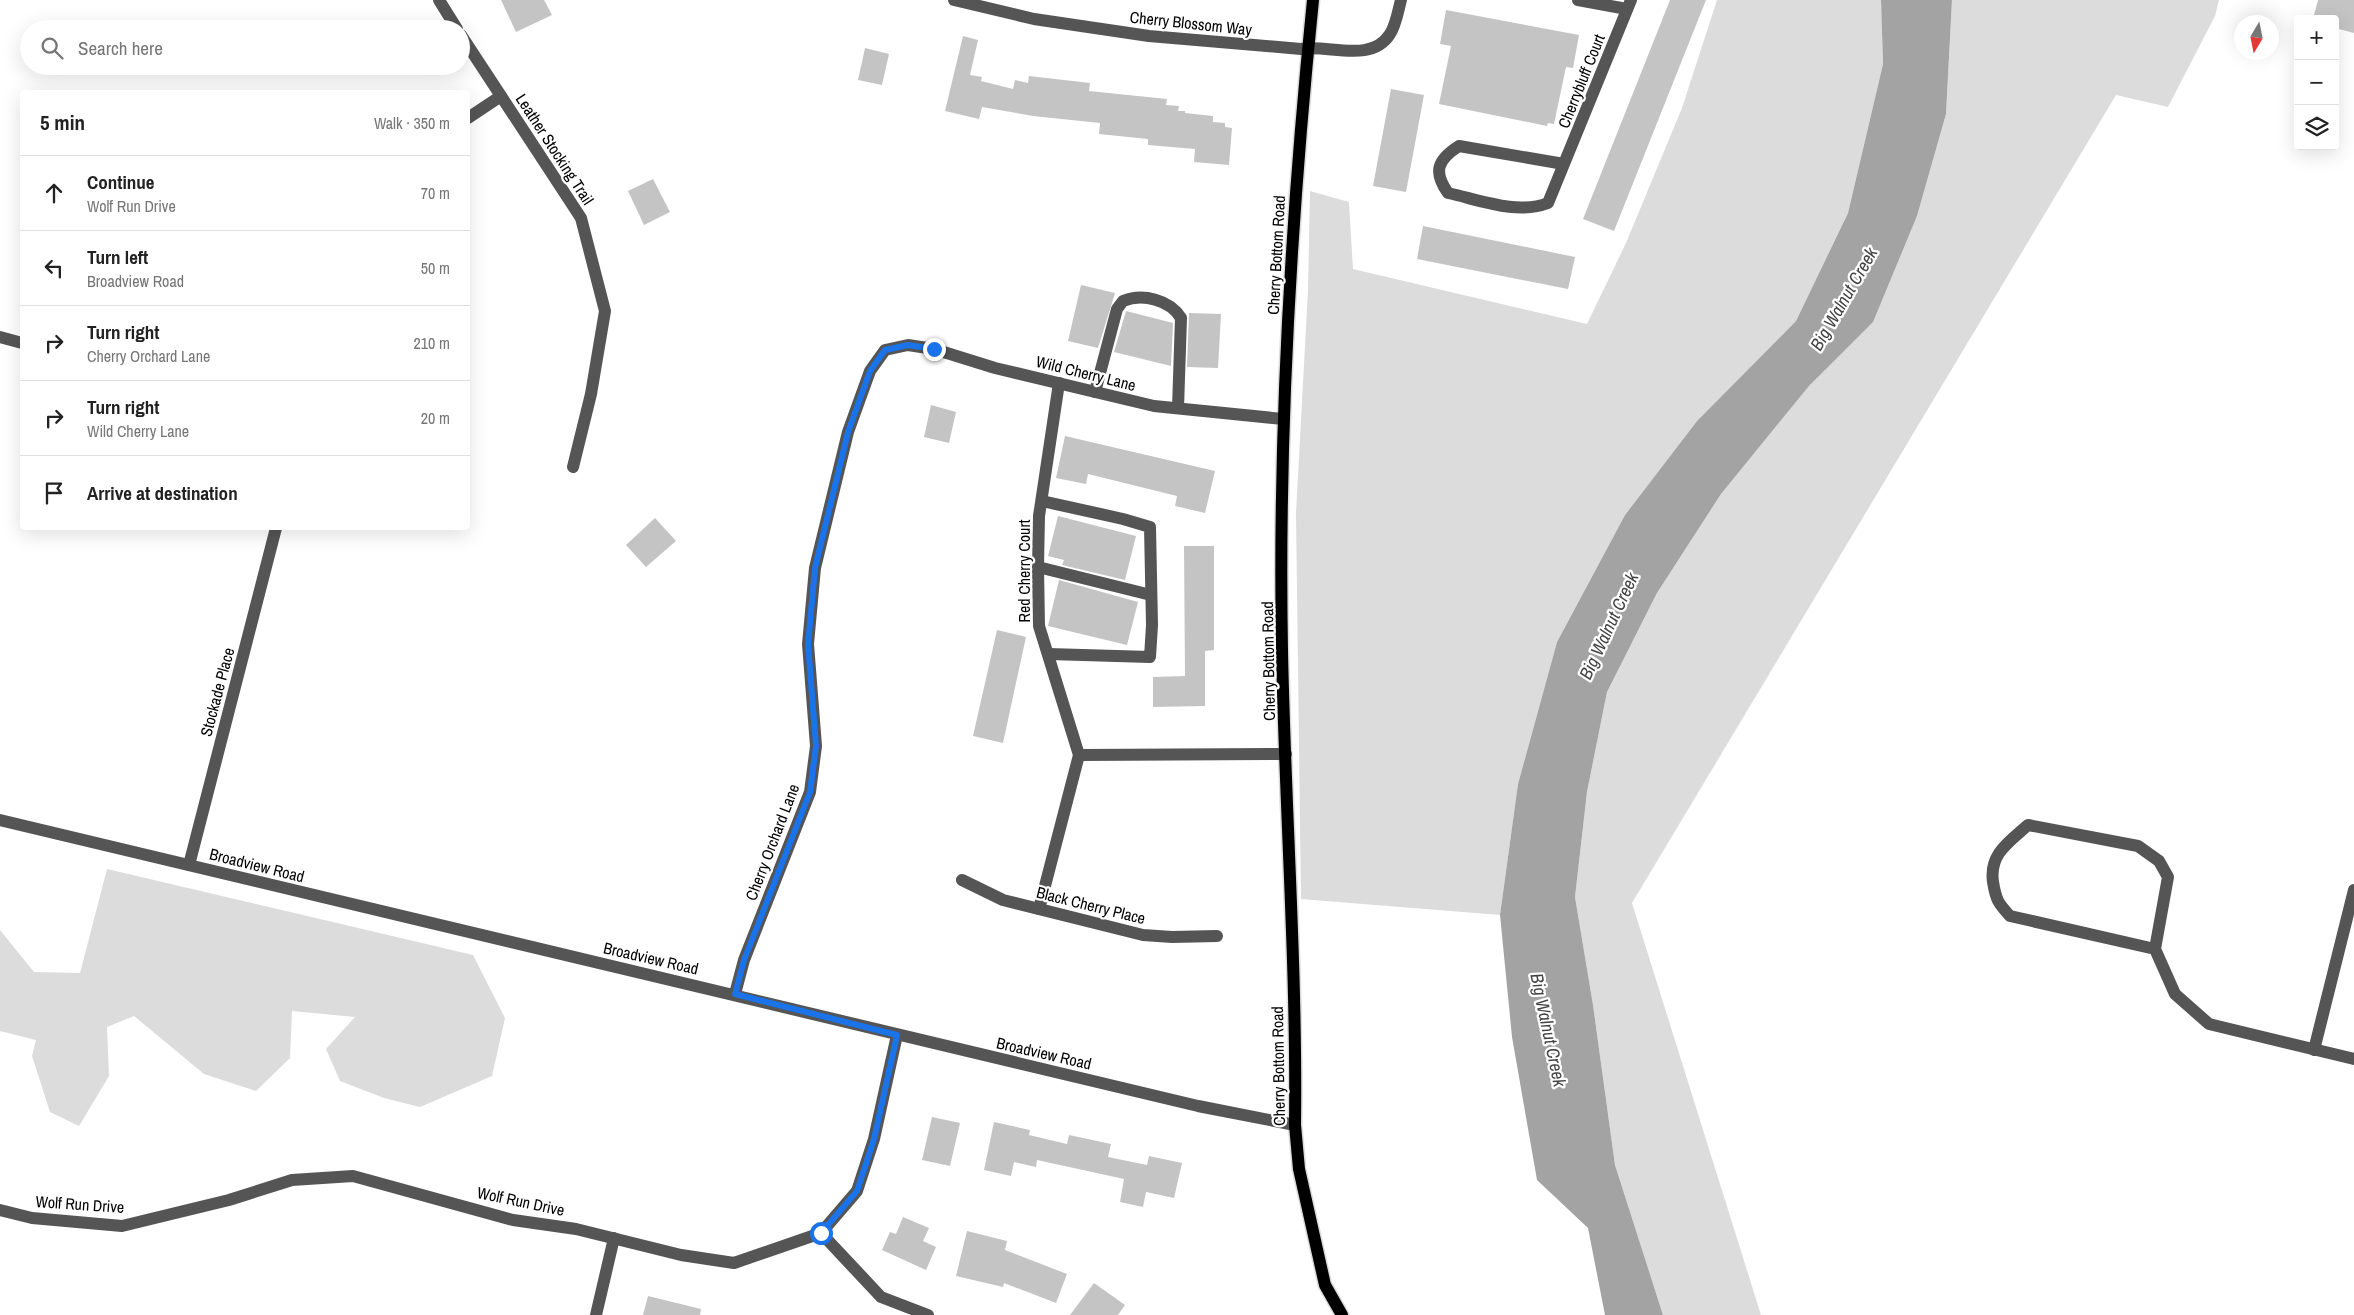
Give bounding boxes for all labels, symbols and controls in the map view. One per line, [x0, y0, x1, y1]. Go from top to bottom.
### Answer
street label: Cherry Blossom Way [1129, 6, 1254, 40]
north arrow [2234, 15, 2279, 60]
map controls [2294, 15, 2339, 150]
button: + [2294, 15, 2339, 60]
search box [20, 20, 470, 75]
street label: Cherrybluff Court [1552, 30, 1610, 131]
icon: search [38, 34, 66, 62]
text: Search here [78, 35, 163, 61]
button: − [2294, 60, 2339, 105]
street label: Leather Stocking Trail [511, 89, 599, 209]
button: layers [2294, 105, 2339, 150]
text: 5 min [40, 108, 85, 137]
text: Walk · 350 m [374, 112, 450, 134]
text: Continue [87, 169, 155, 195]
icon: ahead [40, 179, 68, 207]
text: 70 m [421, 182, 450, 204]
text: Wolf Run Drive [87, 195, 176, 217]
street label: Cherry Bottom Road [1262, 195, 1290, 315]
water label: Big Walnut Creek [1804, 242, 1884, 355]
text: Turn left [87, 244, 148, 270]
icon: left [40, 254, 68, 282]
text: 50 m [421, 257, 450, 279]
text: Broadview Road [87, 270, 184, 292]
text: Turn right [87, 319, 159, 345]
icon: right [40, 329, 68, 357]
text: 210 m [414, 332, 450, 354]
route end [923, 338, 946, 361]
text: Cherry Orchard Lane [87, 345, 210, 367]
street label: Wild Cherry Lane [1034, 350, 1138, 396]
text: Turn right [87, 394, 159, 420]
icon: right [40, 404, 68, 432]
text: 20 m [421, 407, 450, 429]
text: Wild Cherry Lane [87, 420, 189, 442]
icon: arrive [40, 479, 68, 507]
text: Arrive at destination [87, 480, 238, 506]
street label: Red Cherry Court [1013, 519, 1035, 622]
water label: Big Walnut Creek [1573, 568, 1645, 683]
street label: Cherry Bottom Road [1256, 601, 1280, 721]
street label: Stockade Place [195, 645, 239, 739]
street label: Cherry Orchard Lane [740, 781, 804, 903]
street label: Broadview Road [207, 843, 307, 887]
street label: Black Cherry Place [1034, 881, 1148, 929]
street label: Broadview Road [601, 936, 701, 980]
water label: Big Walnut Creek [1524, 971, 1573, 1090]
street label: Cherry Bottom Road [1266, 1006, 1290, 1126]
street label: Broadview Road [994, 1031, 1094, 1075]
street label: Wolf Run Drive [475, 1181, 567, 1221]
street label: Wolf Run Drive [35, 1190, 125, 1218]
route start [810, 1222, 833, 1245]

